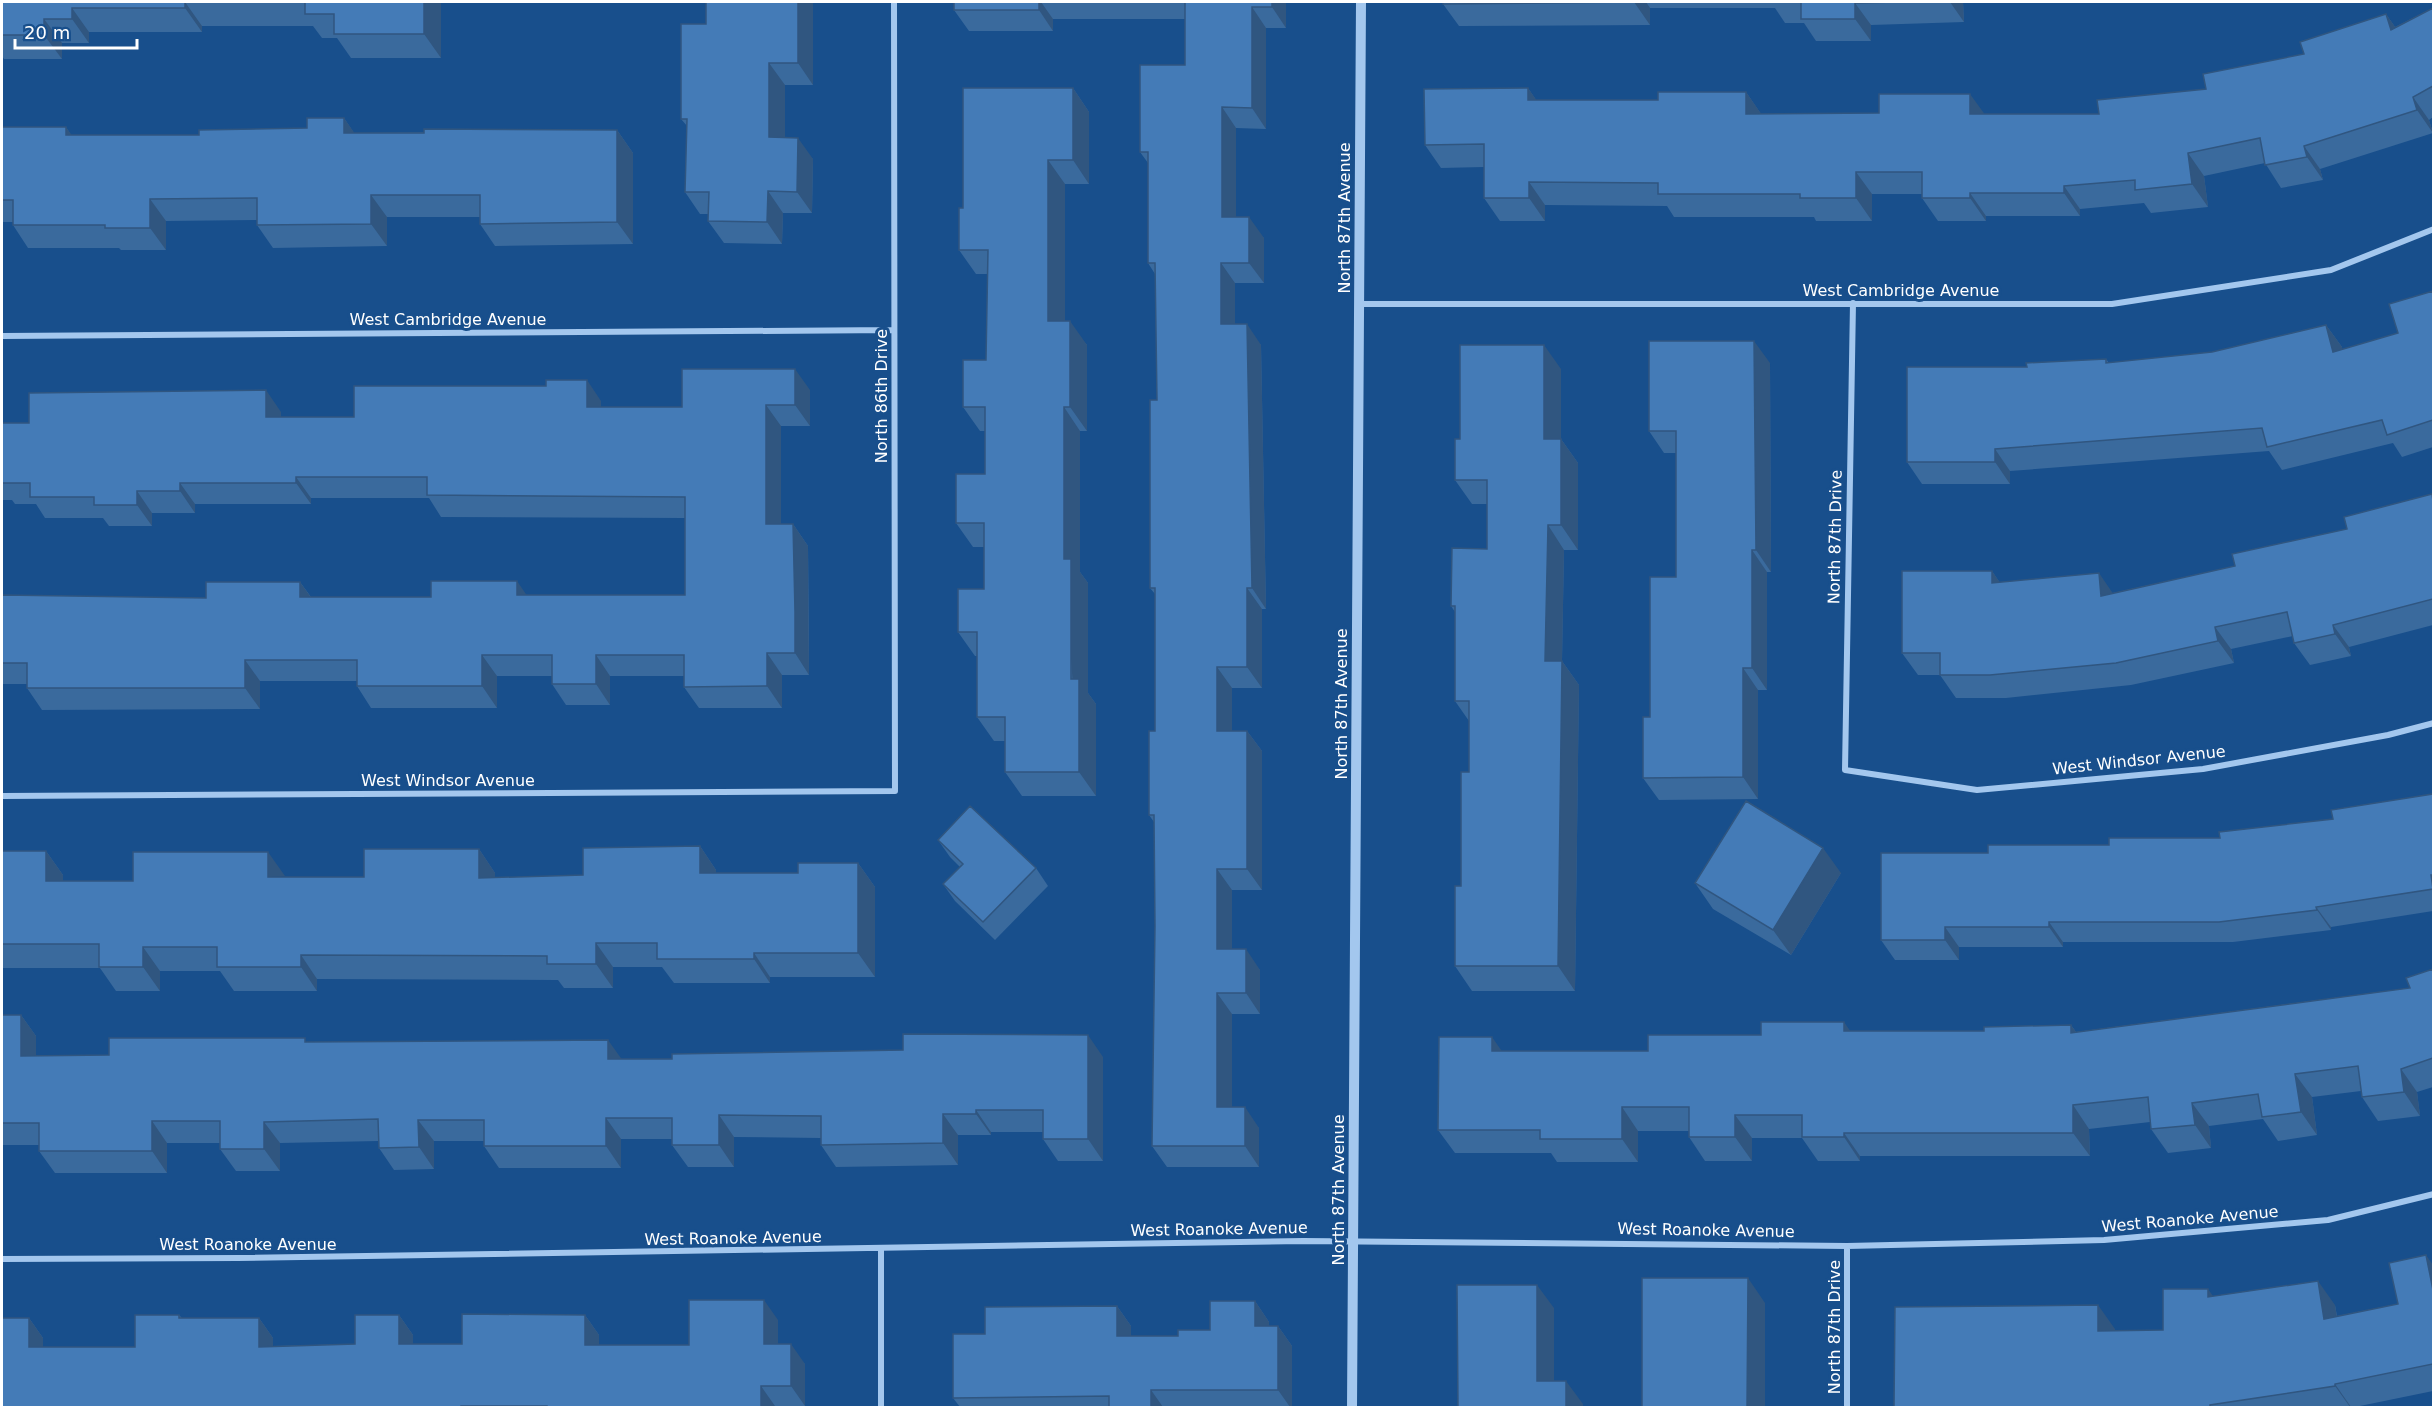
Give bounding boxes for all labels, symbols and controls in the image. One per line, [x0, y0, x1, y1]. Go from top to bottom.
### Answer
scale bar [15, 12, 136, 50]
text: 20 m [24, 22, 70, 43]
street label: North 87th Avenue [1335, 142, 1354, 294]
street label: West Cambridge Avenue [1803, 281, 1999, 300]
street label: West Cambridge Avenue [350, 310, 546, 329]
street label: North 86th Drive [872, 329, 891, 463]
street label: North 87th Drive [1824, 470, 1846, 604]
street label: North 87th Avenue [1332, 628, 1351, 780]
street label: West Windsor Avenue [2052, 741, 2226, 779]
street label: West Windsor Avenue [361, 771, 535, 790]
street label: North 87th Avenue [1329, 1114, 1348, 1266]
street label: West Roanoke Avenue [2101, 1202, 2279, 1236]
street label: West Roanoke Avenue [1130, 1218, 1308, 1240]
street label: West Roanoke Avenue [1617, 1219, 1795, 1241]
street label: West Roanoke Avenue [644, 1227, 822, 1249]
street label: West Roanoke Avenue [159, 1235, 337, 1254]
street label: North 87th Drive [1825, 1260, 1844, 1394]

